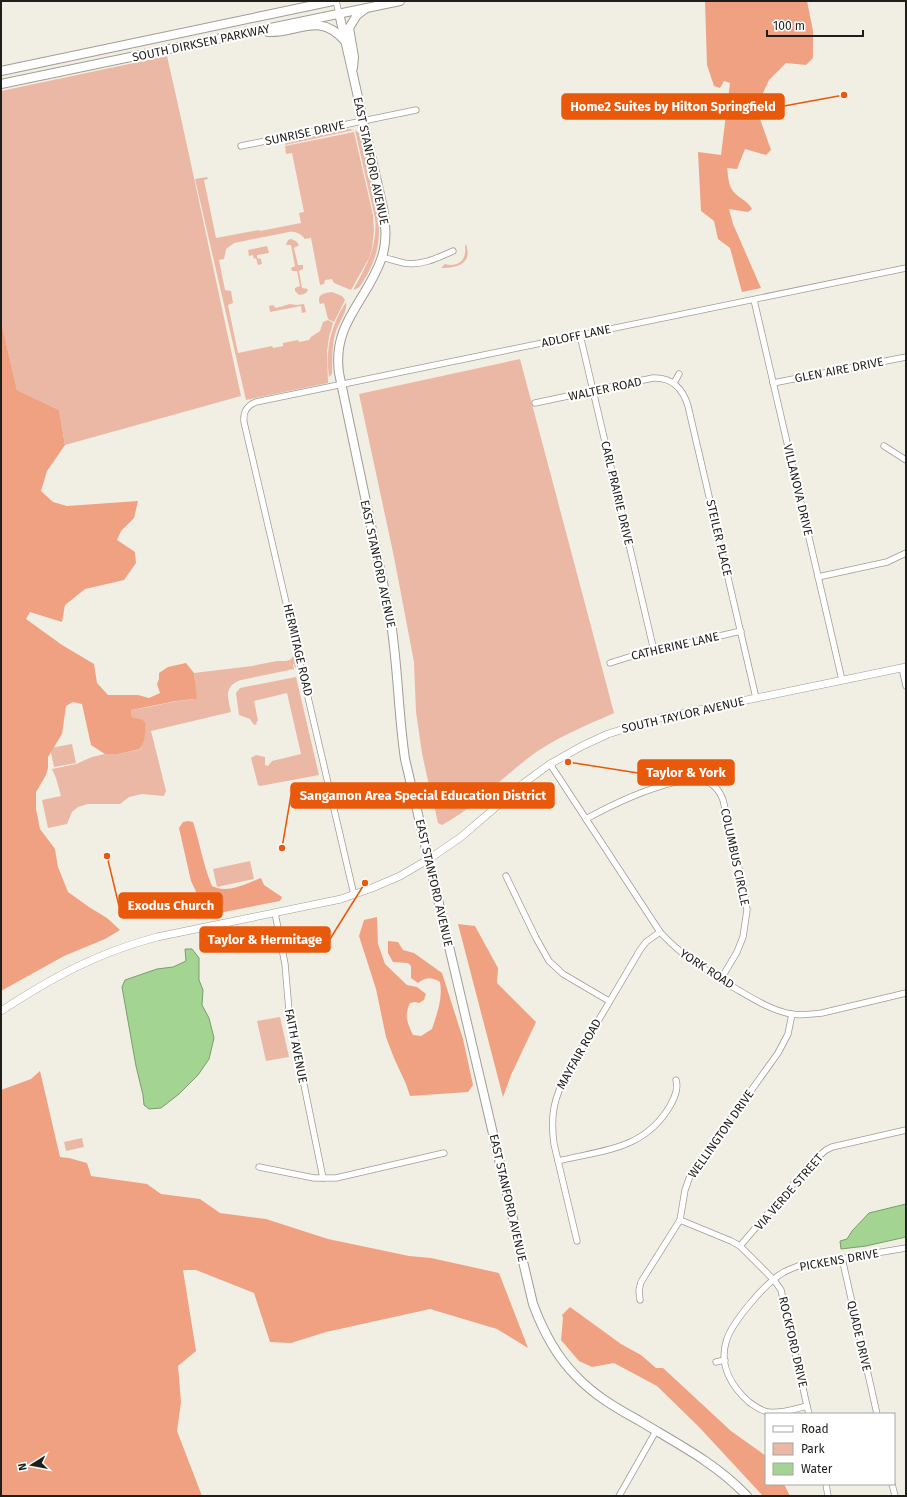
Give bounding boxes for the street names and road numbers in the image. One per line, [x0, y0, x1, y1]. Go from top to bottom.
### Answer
street label: SOUTH DIRKSEN PARKWAY [131, 21, 272, 64]
street label: EAST STANFORD AVENUE [351, 96, 391, 226]
street label: SUNRISE DRIVE [264, 118, 346, 148]
street label: ADLOFF LANE [540, 322, 612, 350]
street label: GLEN AIRE DRIVE [793, 355, 885, 385]
street label: WALTER ROAD [567, 374, 643, 404]
street label: CARL PRAIRIE DRIVE [598, 439, 636, 547]
street label: VILLANOVA DRIVE [781, 443, 815, 537]
street label: STEILER PLACE [703, 498, 735, 578]
street label: EAST STANFORD AVENUE [358, 499, 398, 629]
street label: HERMITAGE ROAD [281, 603, 315, 698]
street label: CATHERINE LANE [630, 629, 720, 663]
street label: SOUTH TAYLOR AVENUE [620, 694, 746, 736]
street label: COLUMBUS CIRCLE [718, 807, 752, 907]
street label: EAST STANFORD AVENUE [413, 818, 455, 948]
street label: YORK ROAD [677, 946, 737, 992]
street label: FAITH AVENUE [282, 1008, 310, 1084]
street label: MAYFAIR ROAD [554, 1016, 604, 1092]
street label: WELLINGTON DRIVE [685, 1087, 757, 1181]
street label: EAST STANFORD AVENUE [487, 1133, 529, 1263]
street label: VIA VERDE STREET [752, 1150, 827, 1233]
street label: PICKENS DRIVE [798, 1246, 880, 1274]
street label: ROCKFORD DRIVE [776, 1295, 810, 1389]
street label: QUADE DRIVE [844, 1299, 874, 1373]

